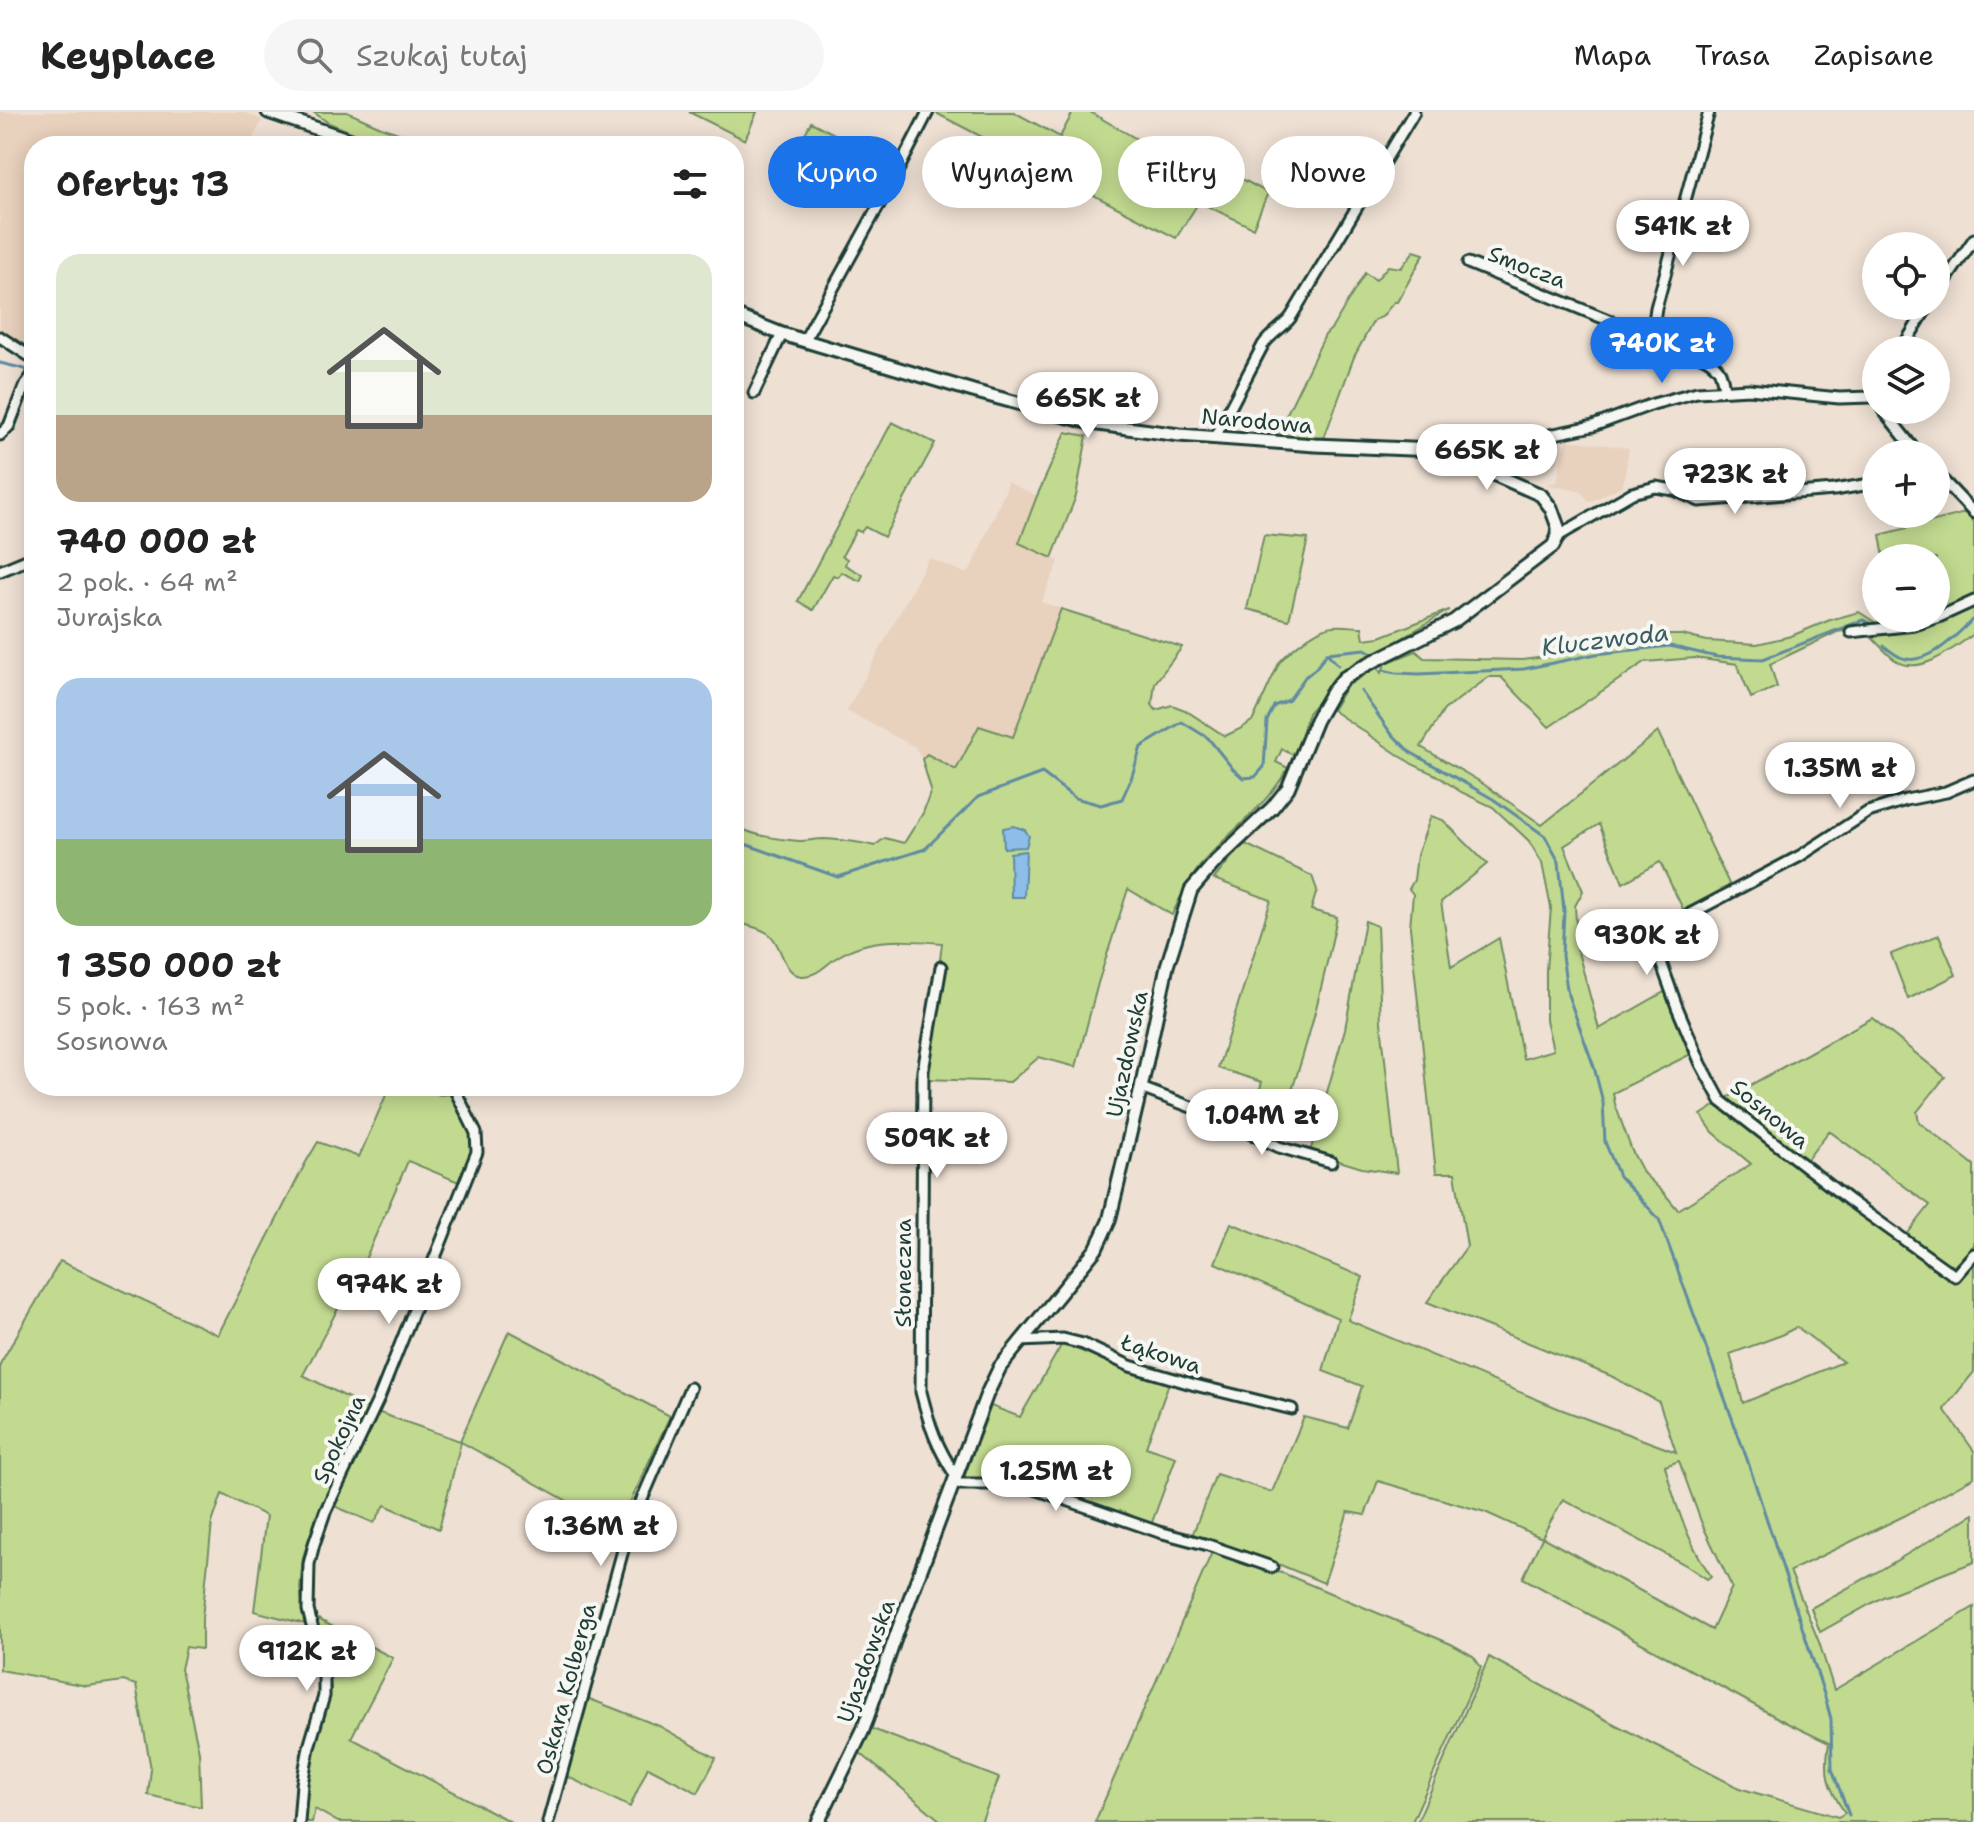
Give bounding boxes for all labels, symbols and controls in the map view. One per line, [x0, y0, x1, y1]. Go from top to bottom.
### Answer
search box [264, 19, 824, 91]
text: Keyplace [40, 30, 216, 81]
icon: search [292, 33, 336, 77]
text: Szukaj tutaj [356, 35, 528, 76]
text: Mapa [1574, 36, 1651, 74]
text: Trasa [1695, 36, 1770, 74]
text: Zapisane [1814, 36, 1934, 74]
chip: Kupno [768, 136, 906, 208]
chip: Wynajem [922, 136, 1102, 208]
chip: Filtry [1118, 136, 1245, 208]
chip: Nowe [1261, 136, 1395, 208]
text: Oferty: 13 [56, 161, 229, 207]
icon: filters [668, 162, 712, 206]
pin: 541K zł [1609, 200, 1757, 268]
text: 541K zł [1634, 208, 1732, 243]
map controls [1862, 232, 1950, 632]
button: locate [1862, 232, 1950, 320]
street label: Smocza [1484, 239, 1570, 295]
icon: home [312, 306, 456, 450]
pin: 740K zł [1588, 317, 1736, 385]
text: 740K zł [1608, 325, 1716, 360]
button: layers [1862, 336, 1950, 424]
pin: 665K zł [1014, 372, 1162, 440]
text: 665K zł [1035, 380, 1141, 415]
street label: Narodowa [1200, 402, 1314, 440]
pin: 665K zł [1413, 424, 1561, 492]
text: 665K zł [1434, 432, 1540, 467]
button: + [1862, 440, 1950, 528]
pin: 723K zł [1661, 448, 1809, 516]
text: 723K zł [1682, 456, 1788, 491]
text: 740 000 zł [56, 518, 256, 564]
button: − [1862, 544, 1950, 632]
text: 2 pok. · 64 m² [56, 564, 238, 599]
text: Jurajska [56, 599, 162, 634]
water label: Kluczwoda [1539, 616, 1671, 664]
icon: home [312, 730, 456, 874]
pin: 1.35M zł [1757, 742, 1923, 810]
text: 1.35M zł [1783, 750, 1897, 785]
pin: 930K zł [1573, 909, 1721, 977]
text: 930K zł [1593, 917, 1701, 952]
text: 1 350 000 zł [56, 942, 281, 988]
text: 5 pok. · 163 m² [56, 988, 245, 1023]
street label: Ujazdowska [1099, 988, 1155, 1120]
text: Sosnowa [56, 1023, 168, 1058]
street label: Sosnowa [1725, 1073, 1816, 1156]
pin: 1.04M zł [1179, 1089, 1345, 1157]
text: 1.04M zł [1204, 1097, 1320, 1132]
pin: 509K zł [863, 1112, 1011, 1180]
text: 509K zł [884, 1120, 990, 1155]
street label: Słoneczna [889, 1218, 918, 1328]
pin: 974K zł [315, 1258, 463, 1326]
text: 974K zł [336, 1266, 442, 1301]
street label: Łąkowa [1116, 1327, 1205, 1381]
street label: Spokojna [306, 1390, 372, 1488]
pin: 1.25M zł [973, 1445, 1139, 1513]
text: 1.25M zł [999, 1453, 1113, 1488]
pin: 1.36M zł [518, 1500, 684, 1568]
text: 1.36M zł [543, 1508, 659, 1543]
street label: Ujazdowska [830, 1595, 902, 1727]
street label: Oskara Kolberga [529, 1600, 603, 1778]
pin: 912K zł [233, 1625, 381, 1693]
text: 912K zł [257, 1633, 357, 1668]

